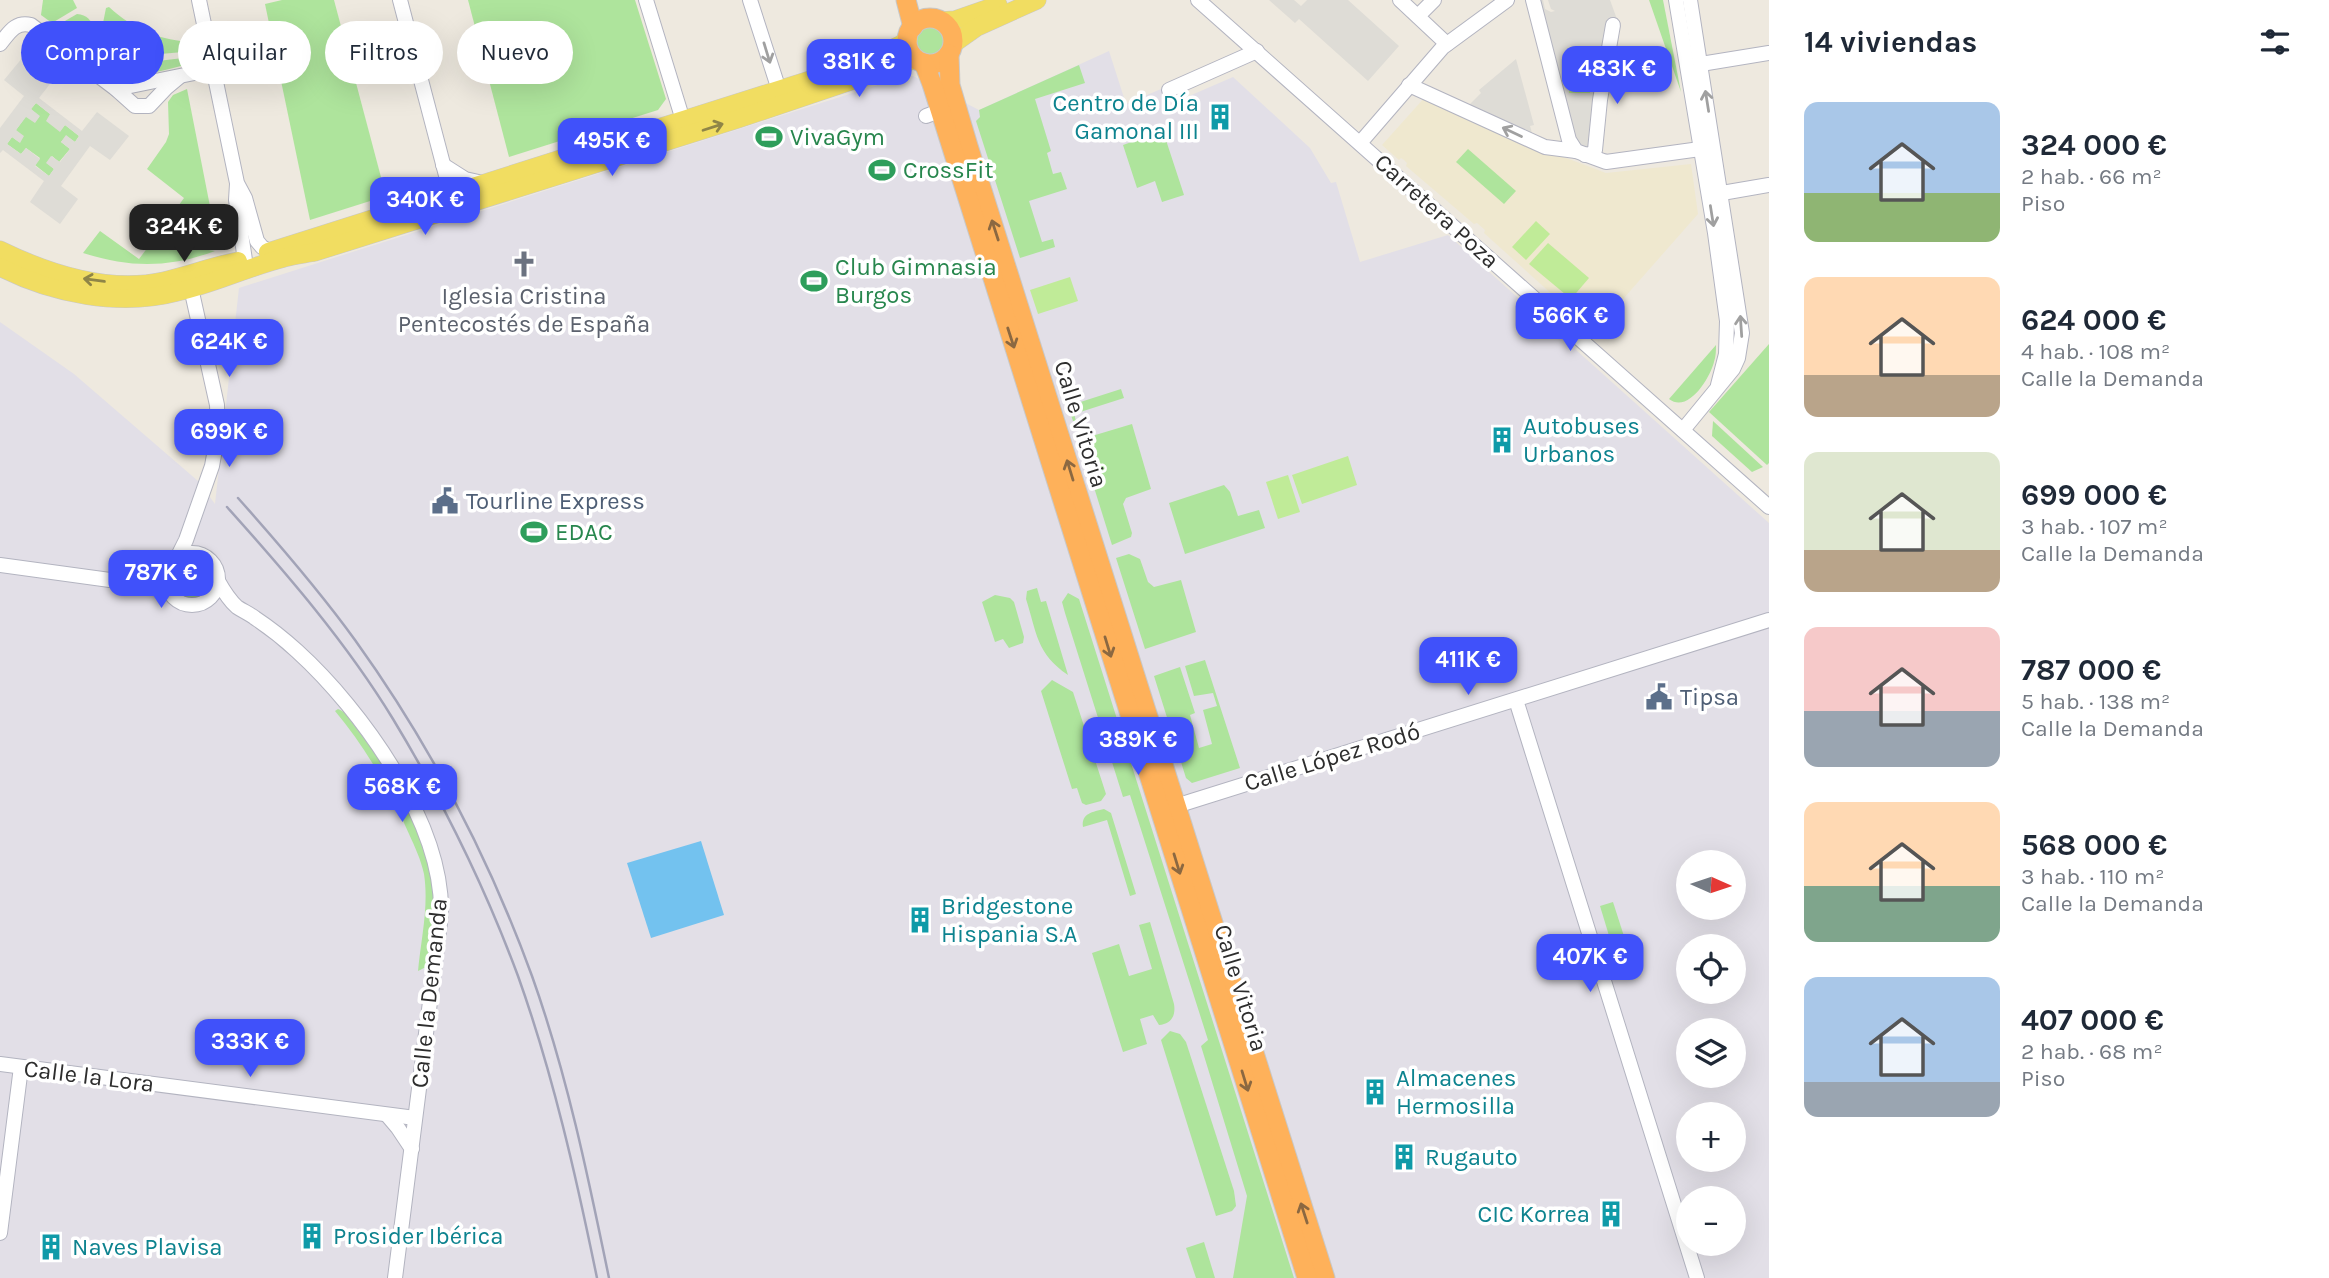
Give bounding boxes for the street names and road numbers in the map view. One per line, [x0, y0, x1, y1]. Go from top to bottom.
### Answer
street label: Carretera Poza [1369, 148, 1505, 274]
street label: Calle Vitoria [1048, 357, 1114, 491]
street label: Calle López Rodó [1241, 717, 1423, 797]
street label: Calle la Demanda [405, 897, 453, 1089]
street label: Calle Vitoria [1208, 921, 1274, 1055]
street label: Calle la Lora [22, 1054, 156, 1098]

